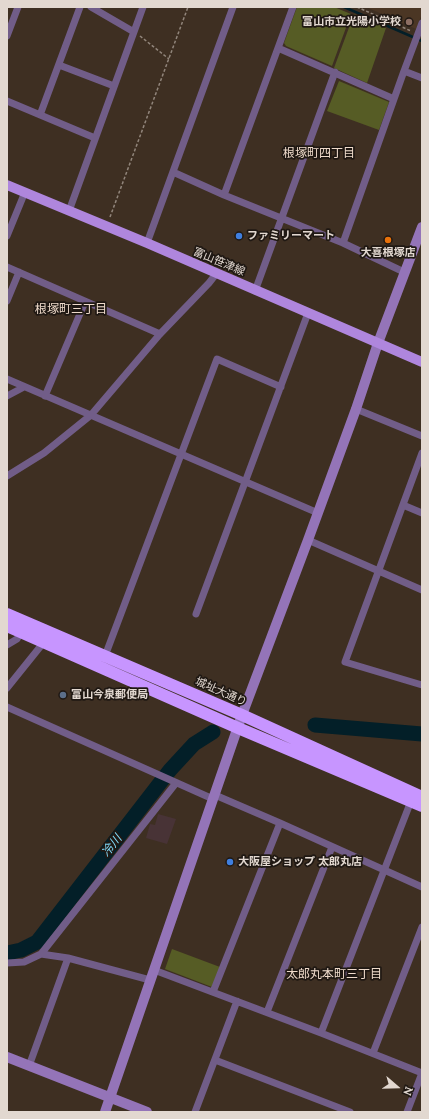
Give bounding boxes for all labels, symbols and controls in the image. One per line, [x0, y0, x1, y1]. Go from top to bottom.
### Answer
place label: 富山市立光陽小学校 [302, 15, 401, 29]
marker: 富山市立光陽小学校 [404, 17, 414, 27]
district label: 根塚町四丁目 [283, 147, 355, 161]
place label: ファミリーマート [247, 229, 335, 243]
marker: ファミリーマート [234, 231, 244, 241]
marker: 大喜根塚店 [383, 235, 393, 245]
street label: 富山笹津線 [191, 245, 247, 279]
place label: 大喜根塚店 [361, 246, 415, 260]
district label: 根塚町三丁目 [35, 303, 107, 317]
street label: 城址大通り [193, 675, 249, 709]
place label: 富山今泉郵便局 [71, 688, 148, 702]
marker: 富山今泉郵便局 [58, 690, 68, 700]
water label: 冷川 [99, 832, 125, 860]
place label: 大阪屋ショップ 太郎丸店 [238, 855, 362, 869]
marker: 大阪屋ショップ 太郎丸店 [225, 857, 235, 867]
district label: 太郎丸本町三丁目 [286, 968, 382, 982]
north arrow [377, 1067, 417, 1107]
text: N [400, 1085, 416, 1097]

